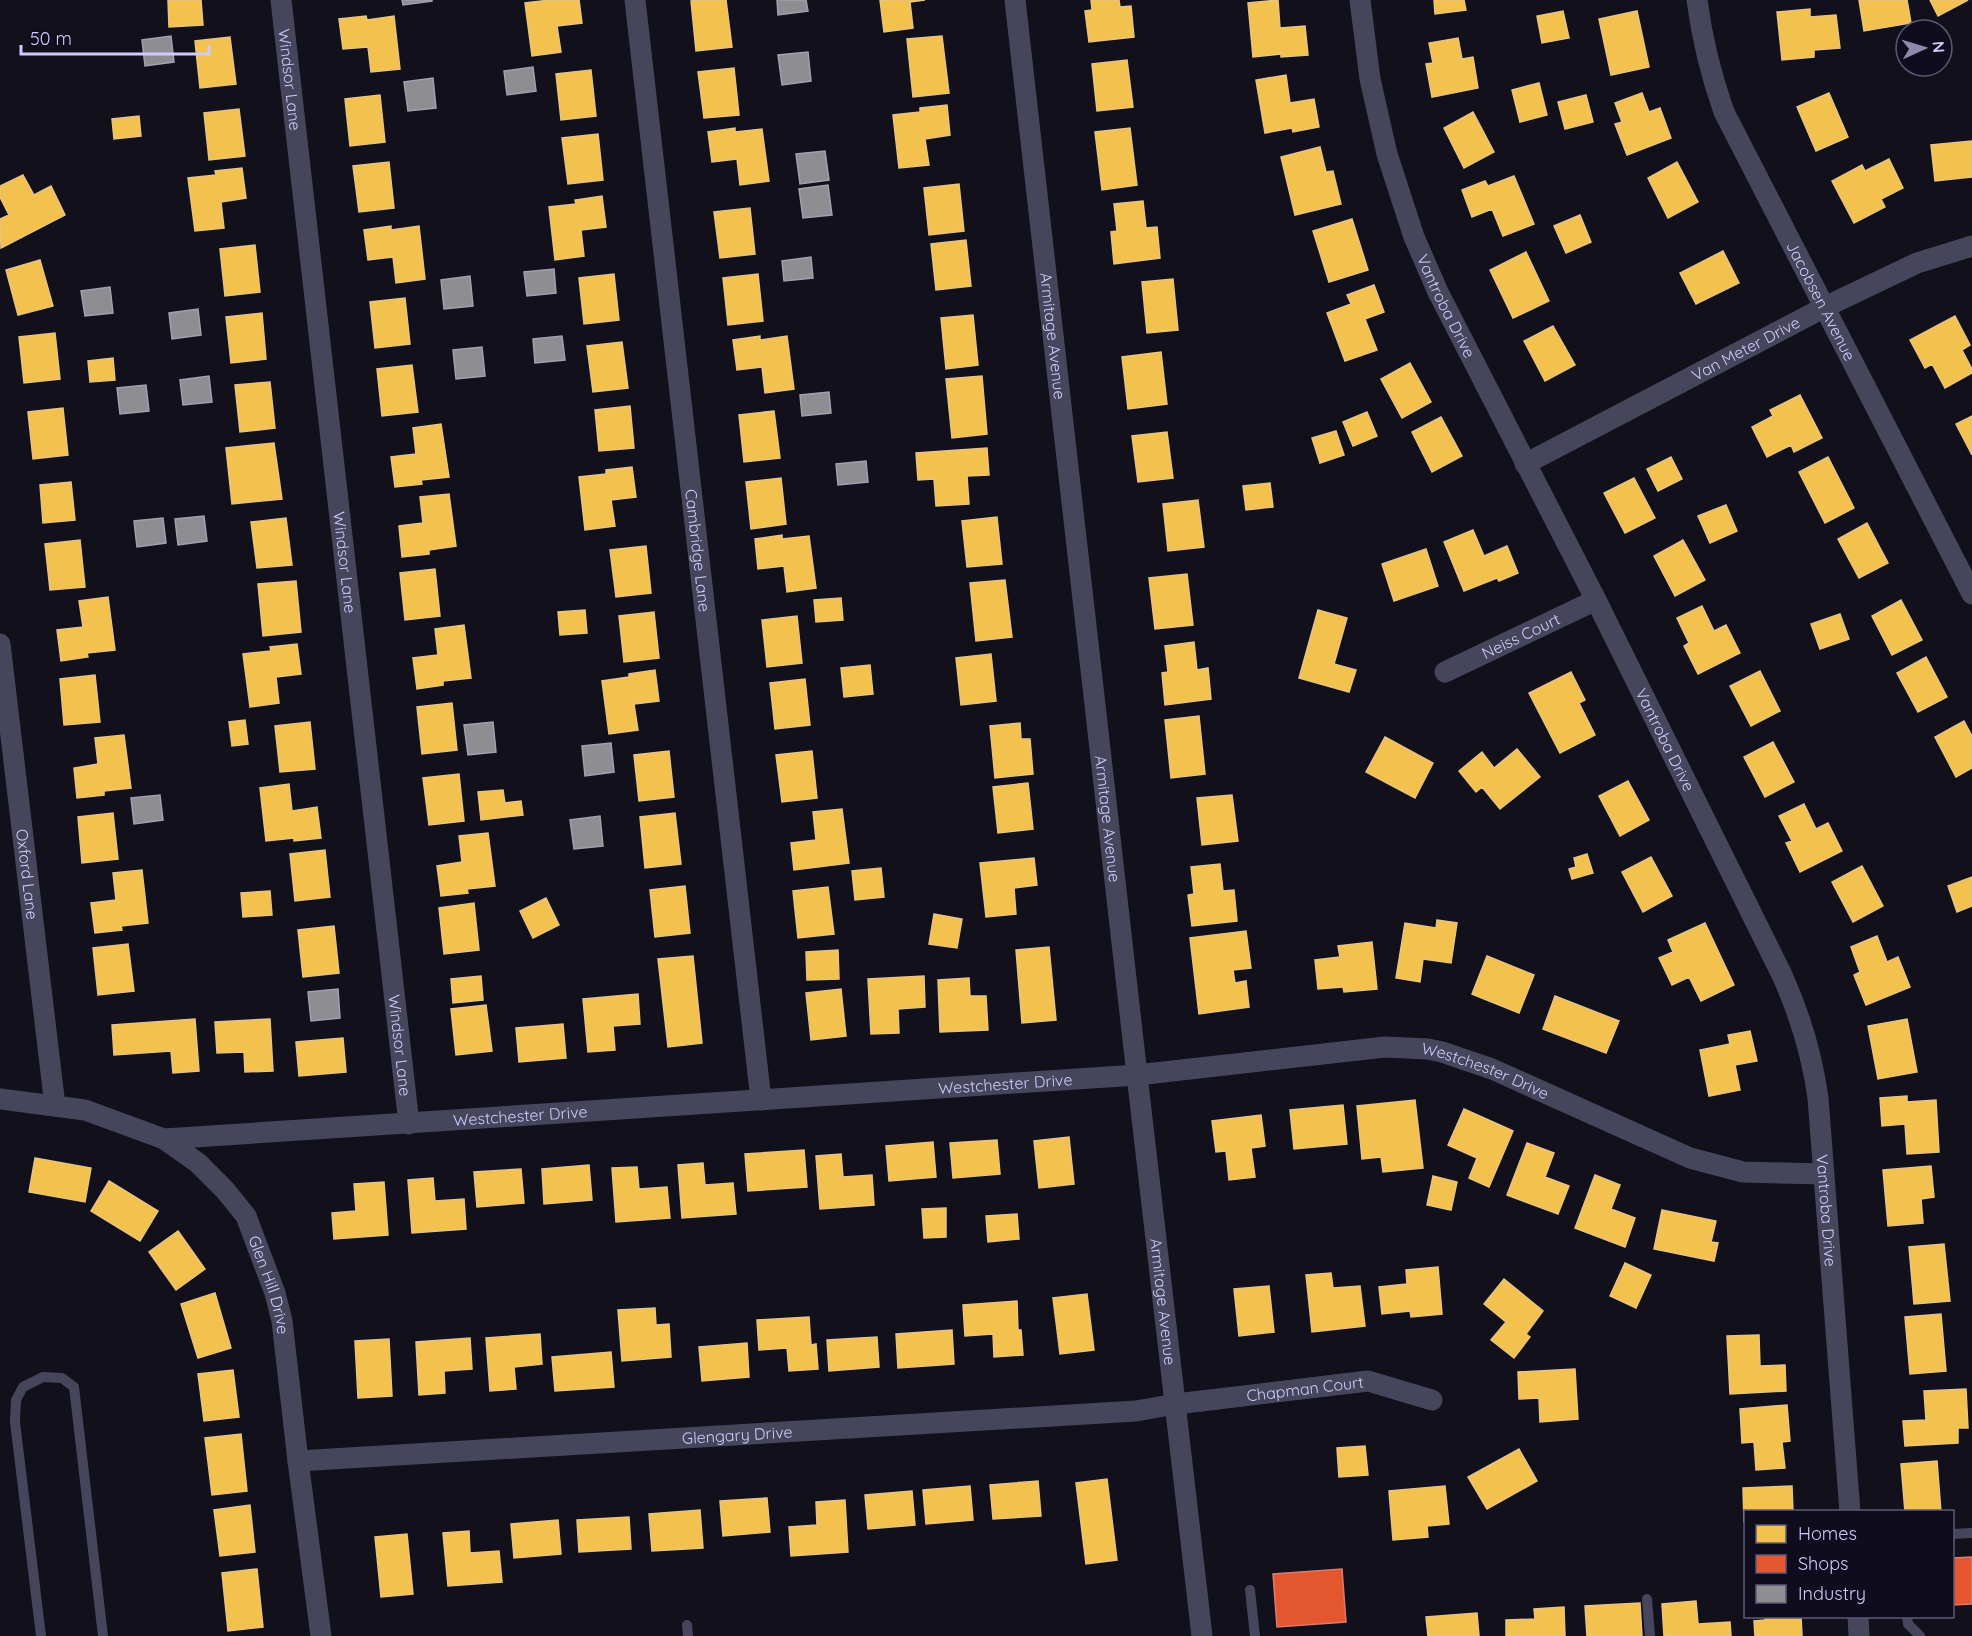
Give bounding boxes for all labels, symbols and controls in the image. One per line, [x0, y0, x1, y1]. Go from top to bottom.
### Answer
scale bar [21, 18, 208, 56]
north arrow [1894, 18, 1954, 78]
text: 50 m [30, 27, 72, 50]
street label: Windsor Lane [274, 28, 306, 131]
text: N [1929, 40, 1949, 54]
street label: Jacobsen Avenue [1782, 238, 1860, 364]
street label: Vantroba Drive [1413, 251, 1480, 361]
street label: Armitage Avenue [1036, 271, 1070, 400]
street label: Van Meter Drive [1688, 312, 1803, 385]
street label: Cambridge Lane [681, 488, 715, 613]
street label: Windsor Lane [329, 511, 361, 614]
street label: Neiss Court [1478, 609, 1563, 663]
street label: Vantroba Drive [1631, 685, 1699, 795]
street label: Armitage Avenue [1091, 754, 1125, 883]
street label: Oxford Lane [12, 828, 43, 921]
street label: Windsor Lane [384, 993, 416, 1097]
street label: Westchester Drive [1420, 1038, 1552, 1103]
street label: Westchester Drive [937, 1069, 1073, 1098]
street label: Westchester Drive [452, 1101, 588, 1130]
street label: Vantroba Drive [1812, 1154, 1841, 1267]
street label: Glen Hill Drive [244, 1233, 293, 1335]
street label: Armitage Avenue [1146, 1237, 1181, 1366]
street label: Chapman Court [1245, 1372, 1365, 1405]
street label: Glengary Drive [681, 1422, 793, 1448]
legend [1744, 1510, 1954, 1618]
text: Homes [1798, 1522, 1857, 1545]
text: Shops [1798, 1552, 1849, 1575]
text: Industry [1798, 1582, 1866, 1605]

